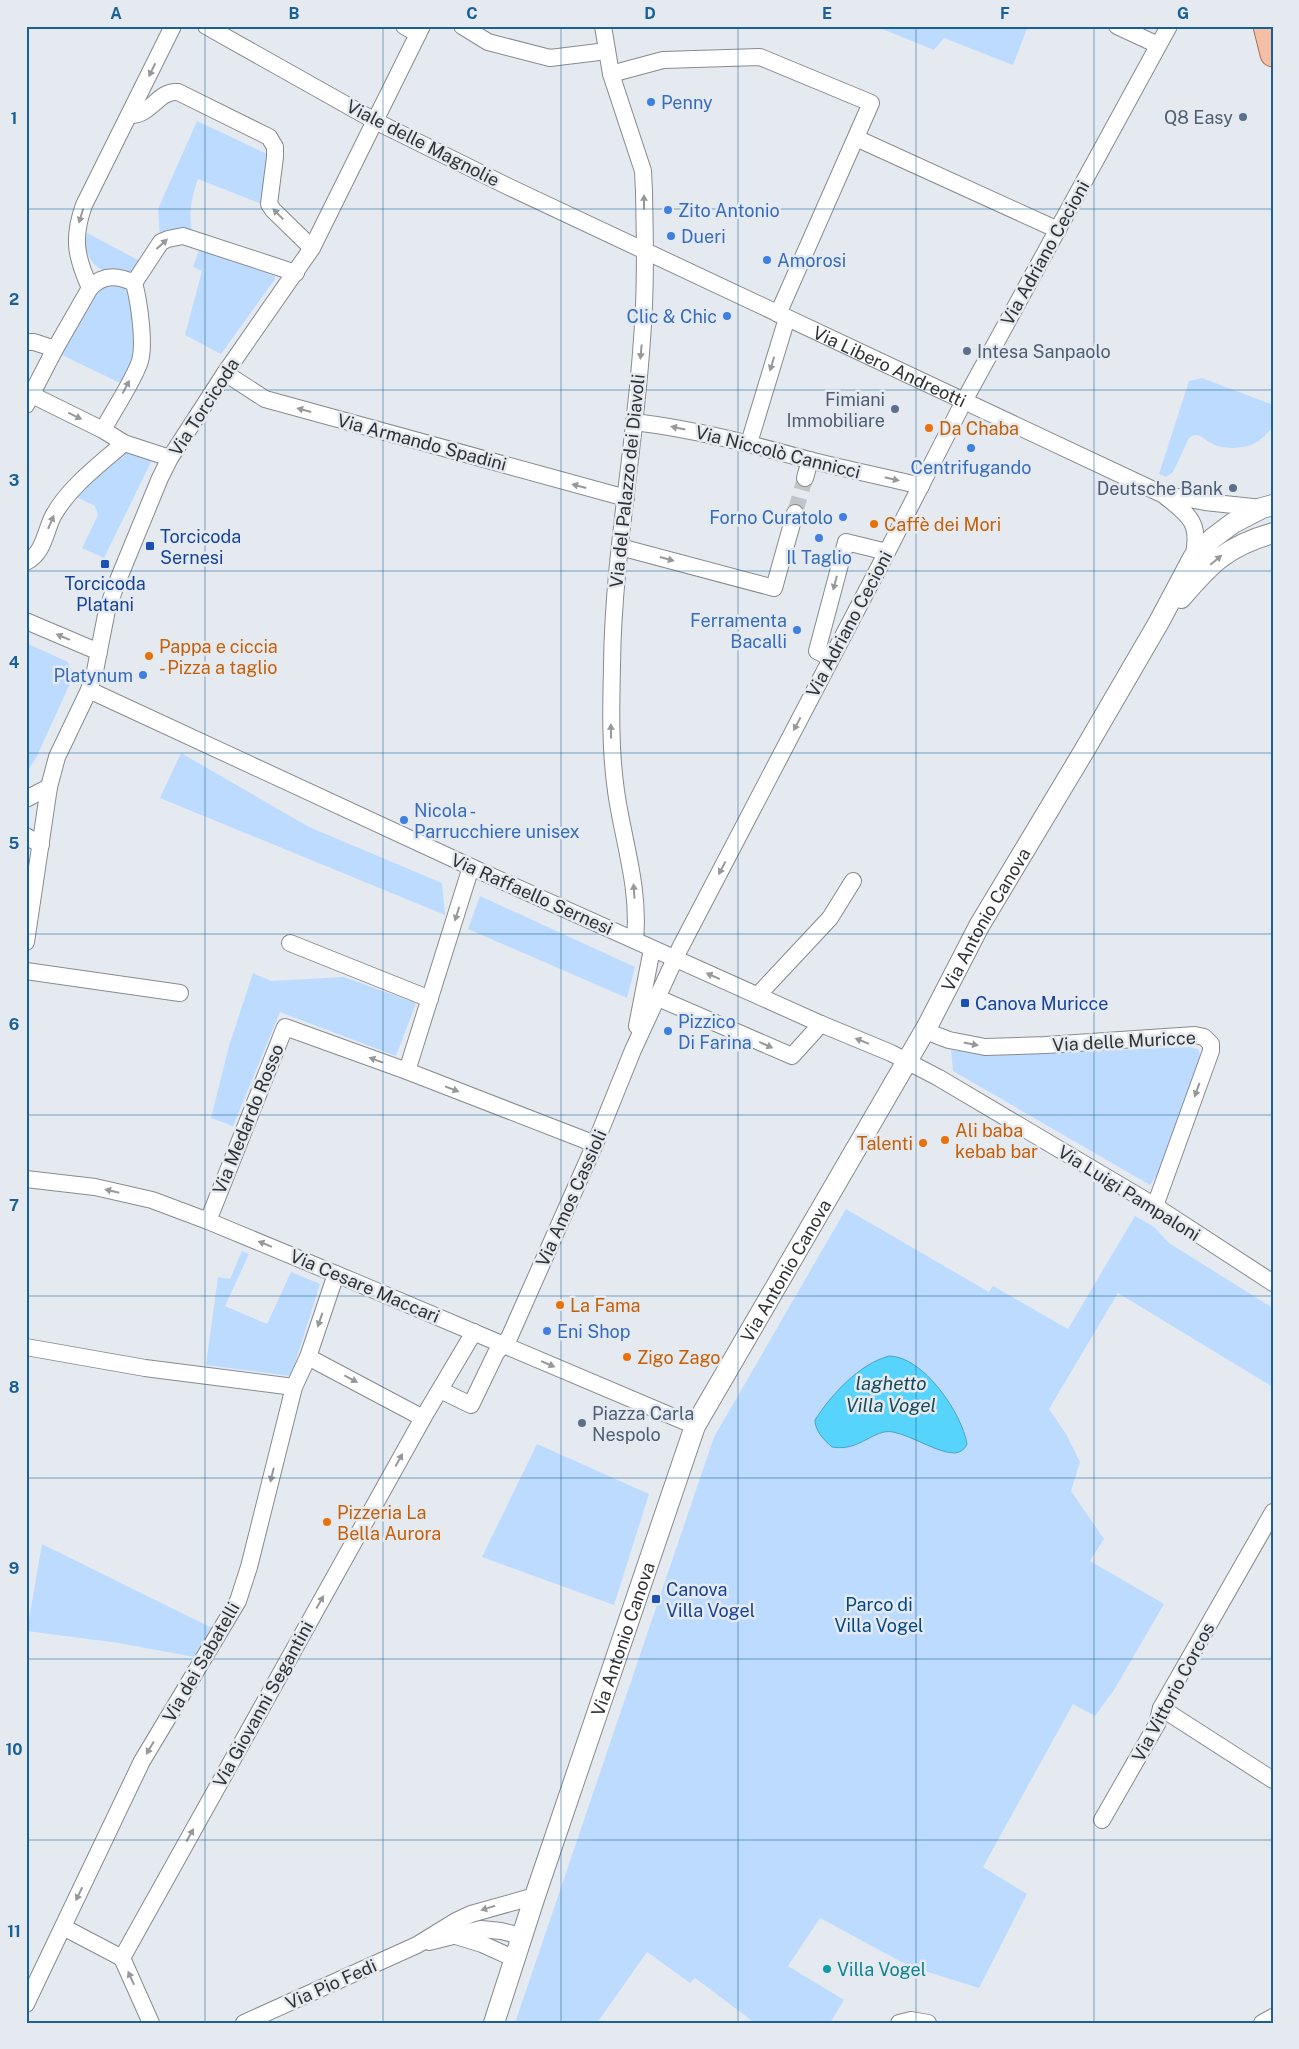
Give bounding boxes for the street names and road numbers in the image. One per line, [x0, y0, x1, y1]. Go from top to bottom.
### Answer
street label: Viale delle Magnolie [343, 95, 503, 191]
street label: Via Adriano Cecioni [996, 177, 1094, 329]
street label: Via Libero Andreotti [810, 321, 970, 411]
street label: Via Torcicoda [165, 354, 243, 460]
street label: Via del Palazzo dei Diavoli [605, 373, 649, 589]
street label: Via Armando Spadini [335, 409, 509, 475]
street label: Via Niccolò Cannicci [693, 421, 863, 483]
street label: Via Adriano Cecioni [802, 547, 896, 701]
street label: Via Antonio Canova [937, 844, 1034, 995]
street label: Via Raffaello Sernesi [448, 849, 616, 939]
street label: Via delle Muricce [1052, 1027, 1196, 1055]
street label: Via Medardo Rosso [208, 1041, 288, 1197]
street label: Via Amos Cassioli [531, 1126, 611, 1270]
street label: Via Luigi Pampaloni [1054, 1141, 1204, 1245]
street label: Via Antonio Canova [736, 1195, 835, 1345]
street label: Via Cesare Maccari [287, 1245, 443, 1327]
street label: Via Antonio Canova [587, 1559, 658, 1719]
street label: Via dei Sabatelli [158, 1599, 244, 1725]
street label: Via Giovanni Segantini [209, 1617, 317, 1791]
street label: Via Vittorio Corcos [1127, 1619, 1219, 1765]
street label: Via Pio Fedi [282, 1955, 380, 2013]

